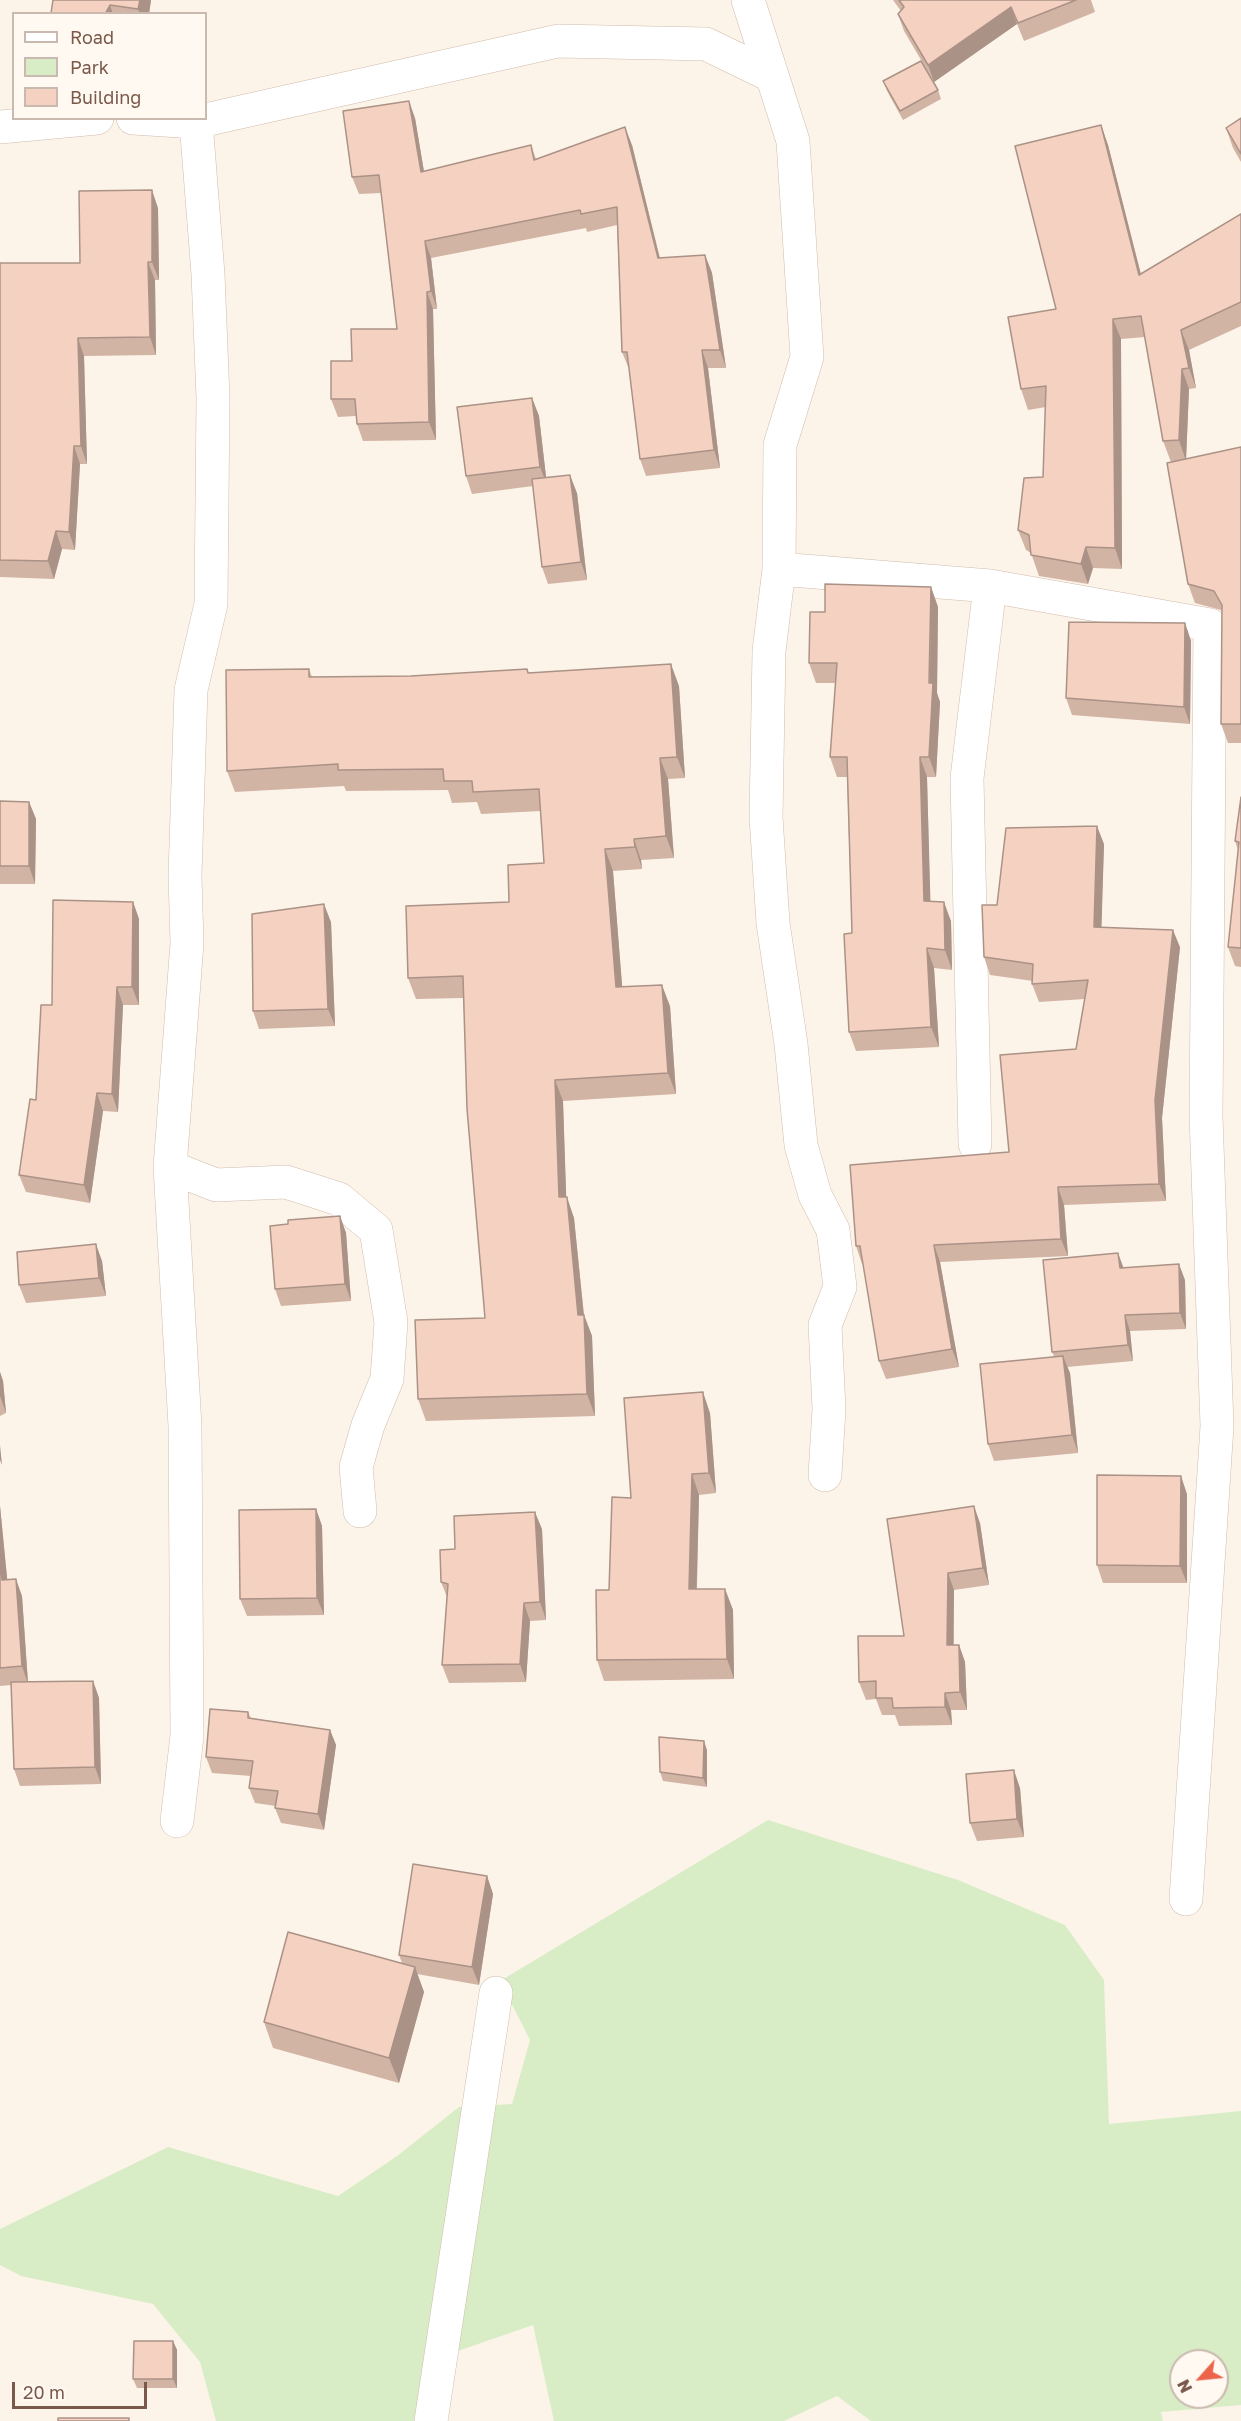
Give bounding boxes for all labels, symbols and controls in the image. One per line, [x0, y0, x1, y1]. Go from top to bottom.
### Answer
legend [12, 12, 207, 120]
text: Road [70, 26, 114, 48]
text: Park [70, 56, 109, 78]
text: Building [70, 86, 141, 108]
north arrow [1169, 2349, 1229, 2409]
scale bar [15, 2370, 150, 2408]
text: N [1173, 2376, 1196, 2396]
text: 20 m [23, 2381, 65, 2403]

